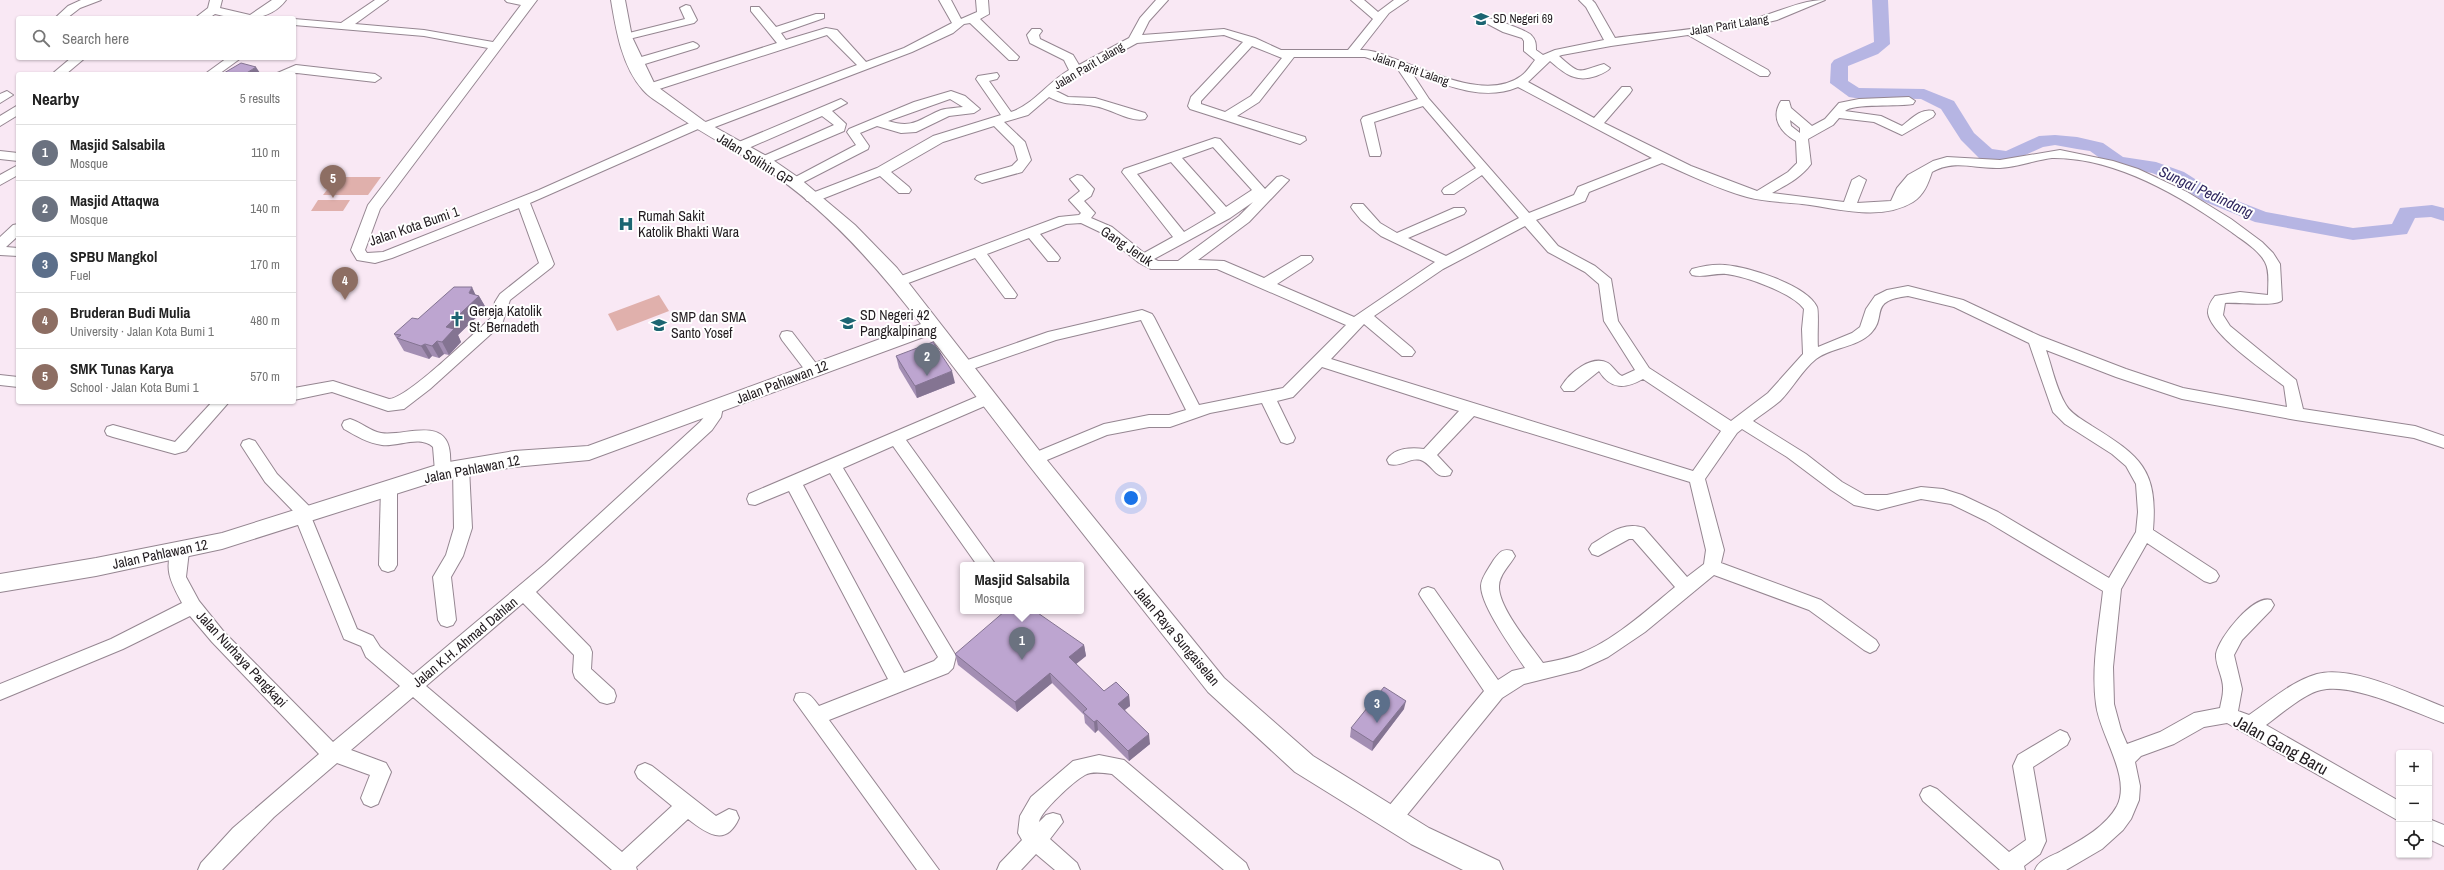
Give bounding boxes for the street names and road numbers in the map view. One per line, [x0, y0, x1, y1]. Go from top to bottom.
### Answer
street label: Jalan Parit Lalang [1689, 11, 1770, 39]
street label: Jalan Parit Lalang [1051, 38, 1128, 93]
street label: Jalan Parit Lalang [1371, 49, 1452, 90]
street label: Jalan Solihin GP [714, 129, 797, 190]
street label: Jalan Kota Bumi 1 [367, 202, 462, 250]
street label: Gang Jeruk [1097, 222, 1157, 270]
street label: Jalan Pahlawan 12 [733, 356, 831, 408]
street label: Jalan Pahlawan 12 [423, 451, 521, 487]
street label: Jalan Pahlawan 12 [111, 535, 209, 573]
street label: Jalan Raya Sungaiselan [1130, 583, 1224, 689]
street label: Jalan K.H. Ahmad Dahlan [409, 593, 521, 691]
street label: Jalan Nurhaya Pangkapi [193, 607, 291, 711]
street label: Jalan Gang Baru [2230, 709, 2333, 780]

